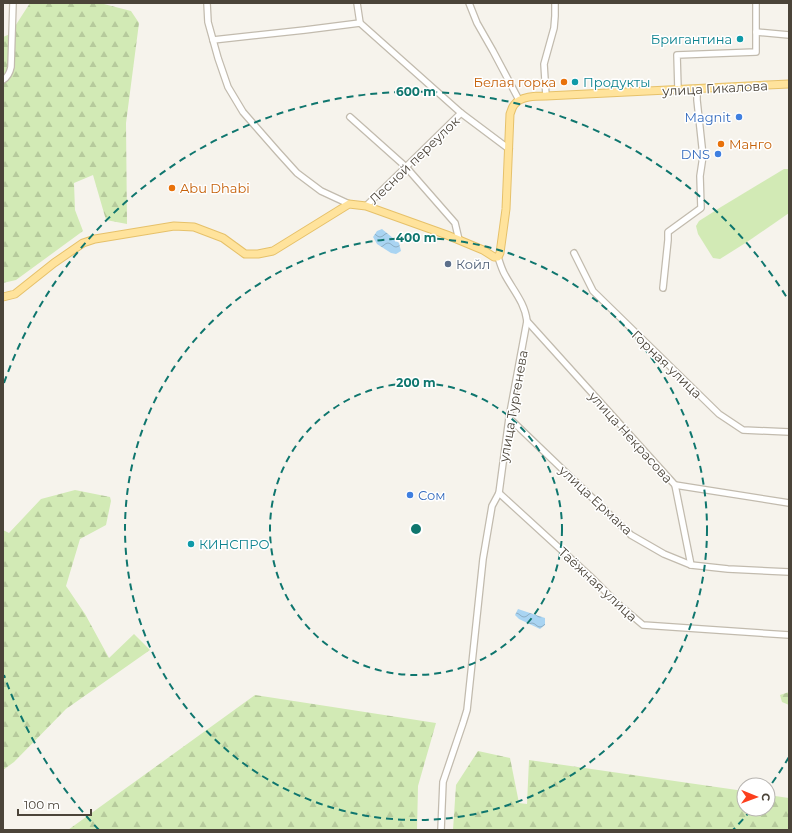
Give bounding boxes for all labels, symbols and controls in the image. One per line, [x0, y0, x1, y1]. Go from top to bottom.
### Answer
place label: Бригантина [651, 31, 732, 47]
marker: Бригантина [735, 34, 745, 44]
place label: Белая горка [474, 74, 556, 90]
place label: Продукты [583, 74, 650, 90]
marker: Белая горка [559, 77, 569, 87]
marker: Продукты [570, 77, 580, 87]
street label: улица Гикалова [661, 77, 768, 99]
text: 600 m [396, 84, 436, 99]
place label: Magnit [685, 109, 731, 125]
street label: Лесной переулок [365, 112, 463, 207]
marker: Magnit [734, 112, 744, 122]
place label: Манго [729, 136, 772, 152]
marker: Манго [716, 139, 726, 149]
place label: DNS [681, 146, 710, 162]
marker: DNS [713, 149, 723, 159]
place label: Abu Dhabi [180, 180, 250, 196]
marker: Abu Dhabi [167, 183, 177, 193]
text: 400 m [396, 230, 436, 245]
place label: Койл [456, 256, 490, 272]
marker: Койл [443, 259, 453, 269]
street label: Горная улица [629, 327, 705, 401]
street label: улица Тургенева [495, 349, 531, 464]
text: 200 m [396, 375, 436, 390]
street label: улица Некрасова [585, 387, 676, 486]
street label: улица Ермака [555, 461, 636, 538]
place label: Сом [418, 487, 446, 503]
marker: Сом [405, 490, 415, 500]
centre of rings [409, 522, 423, 536]
place label: КИНСПРО [199, 536, 270, 552]
marker: КИНСПРО [186, 539, 196, 549]
street label: Таёжная улица [555, 543, 641, 625]
north arrow [736, 777, 776, 817]
scale bar [18, 791, 91, 817]
text: С [759, 793, 773, 801]
text: 100 m [24, 797, 60, 812]

